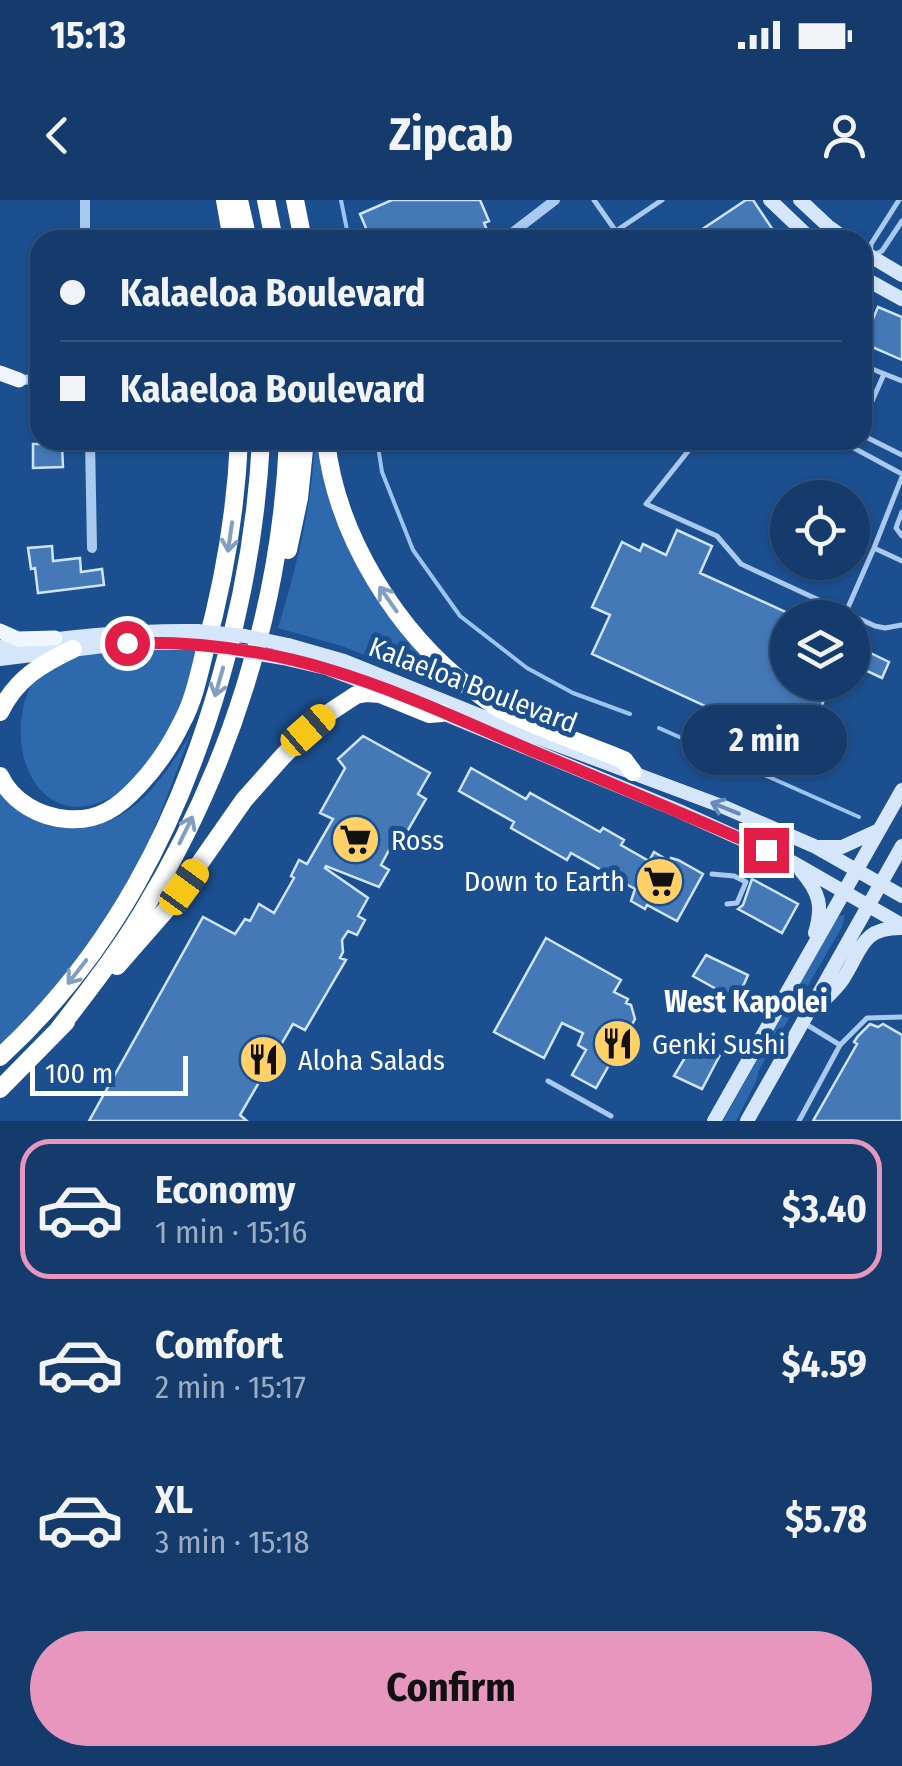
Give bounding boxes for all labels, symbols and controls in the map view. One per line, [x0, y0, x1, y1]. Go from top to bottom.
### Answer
text: 15:13 [50, 12, 126, 58]
icon: back [30, 108, 85, 163]
text: Zipcab [389, 108, 513, 162]
icon: person [817, 108, 872, 163]
text: Kalaeloa Boulevard [120, 270, 426, 316]
text: Kalaeloa Boulevard [120, 366, 426, 412]
map controls [770, 480, 870, 700]
button: locate [770, 480, 870, 580]
one-way arrow [220, 520, 238, 553]
one-way arrow [378, 586, 399, 613]
button: layers [770, 600, 870, 700]
route start [105, 621, 150, 666]
street label: Kalaeloa Boulevard [364, 630, 582, 740]
one-way arrow [209, 666, 227, 698]
car [276, 699, 340, 761]
callout: 2 min [684, 705, 848, 775]
text: 2 min [729, 721, 800, 759]
one-way arrow [710, 797, 741, 815]
supermarket icon: Ross [330, 814, 382, 866]
one-way arrow [178, 816, 197, 846]
place label: Ross [391, 824, 444, 857]
route end [744, 828, 789, 873]
car [154, 854, 214, 920]
supermarket icon: Down to Earth [634, 855, 686, 907]
place label: Down to Earth [464, 865, 625, 898]
one-way arrow [67, 958, 88, 985]
district label: West Kapolei [664, 984, 828, 1020]
restaurant icon: Genki Sushi [591, 1018, 643, 1070]
place label: Genki Sushi [652, 1028, 786, 1061]
restaurant icon: Aloha Salads [237, 1034, 289, 1086]
place label: Aloha Salads [298, 1044, 445, 1077]
scale bar [30, 1051, 188, 1096]
text: 100 m [45, 1057, 113, 1090]
icon: car [35, 1164, 125, 1254]
text: Economy [155, 1167, 295, 1213]
text: $3.40 [782, 1186, 867, 1232]
text: 1 min · 15:16 [155, 1213, 307, 1251]
icon: car [35, 1319, 125, 1409]
text: Comfort [155, 1322, 283, 1368]
text: $4.59 [782, 1341, 867, 1387]
text: 2 min · 15:17 [155, 1368, 306, 1406]
icon: car [35, 1474, 125, 1564]
text: XL [155, 1477, 193, 1523]
text: $5.78 [785, 1496, 867, 1542]
text: 3 min · 15:18 [155, 1523, 309, 1561]
button: Confirm [30, 1631, 872, 1746]

